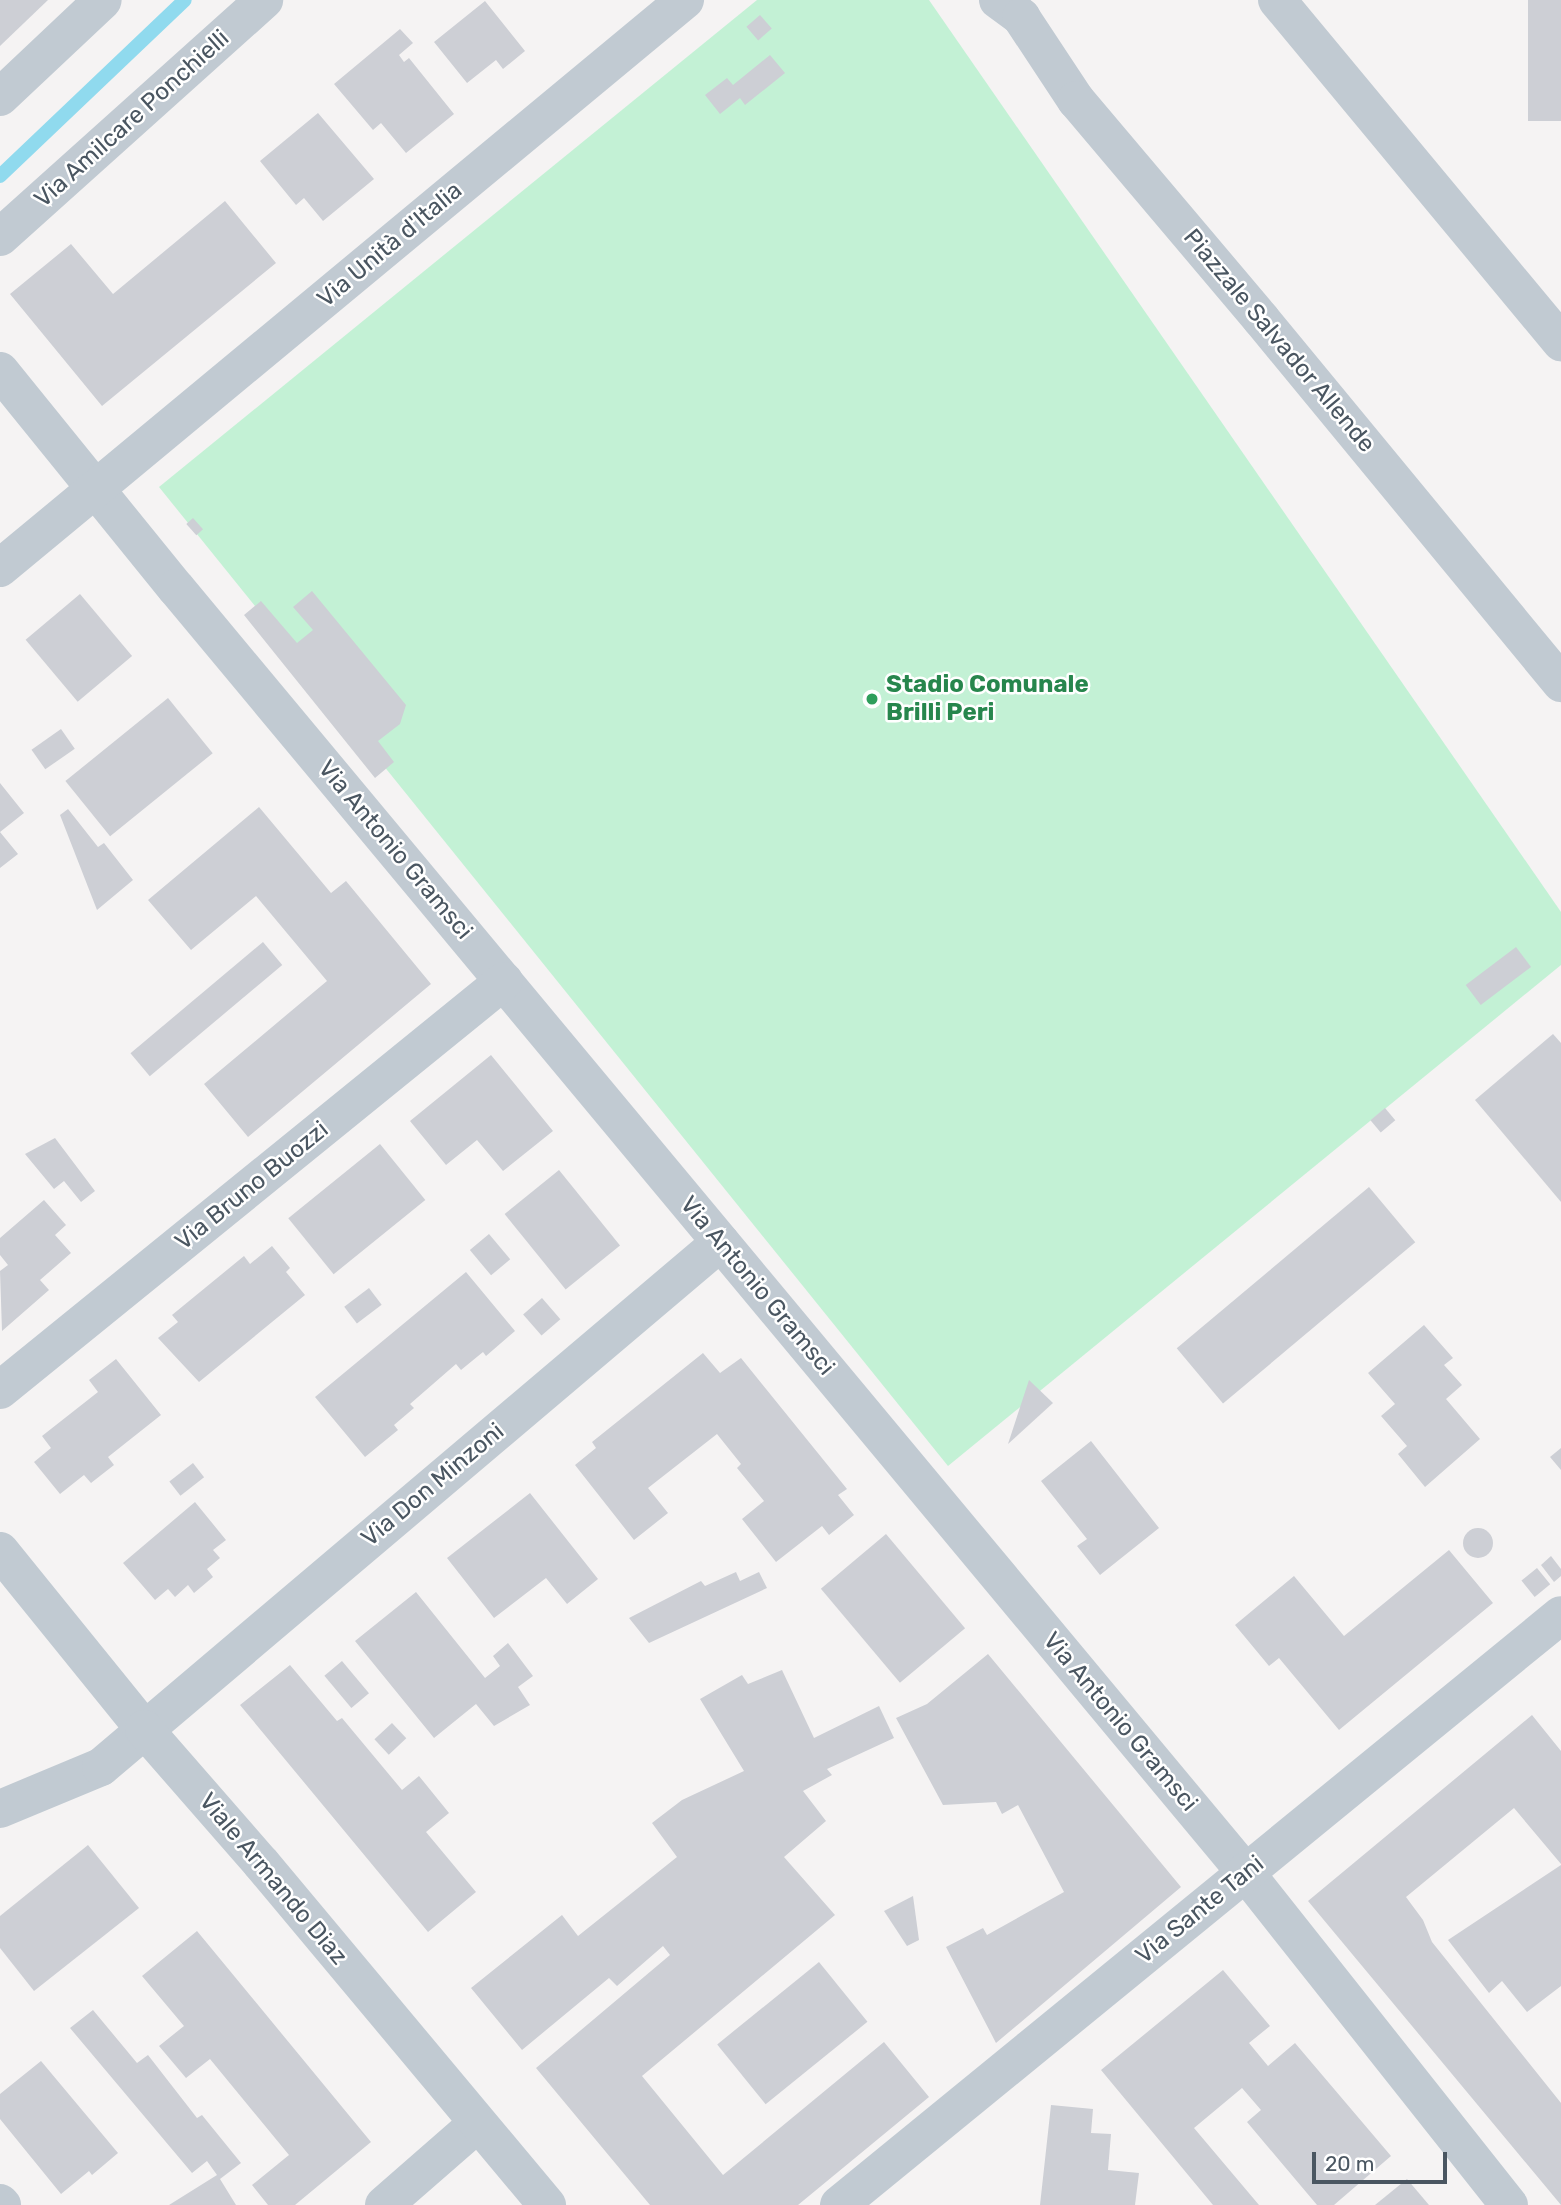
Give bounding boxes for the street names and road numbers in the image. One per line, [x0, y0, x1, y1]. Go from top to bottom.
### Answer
street label: Via Amilcare Ponchielli [29, 24, 235, 214]
street label: Via Unità d'Italia [312, 176, 468, 314]
street label: Piazzale Salvador Allende [1177, 223, 1381, 459]
street label: Via Antonio Gramsci [312, 754, 478, 946]
street label: Via Bruno Buozzi [170, 1115, 334, 1257]
street label: Via Antonio Gramsci [674, 1190, 840, 1382]
street label: Via Don Minzoni [356, 1417, 510, 1553]
street label: Via Antonio Gramsci [1037, 1626, 1203, 1818]
street label: Viale Armando Diaz [193, 1787, 353, 1971]
street label: Via Sante Tani [1130, 1849, 1270, 1971]

